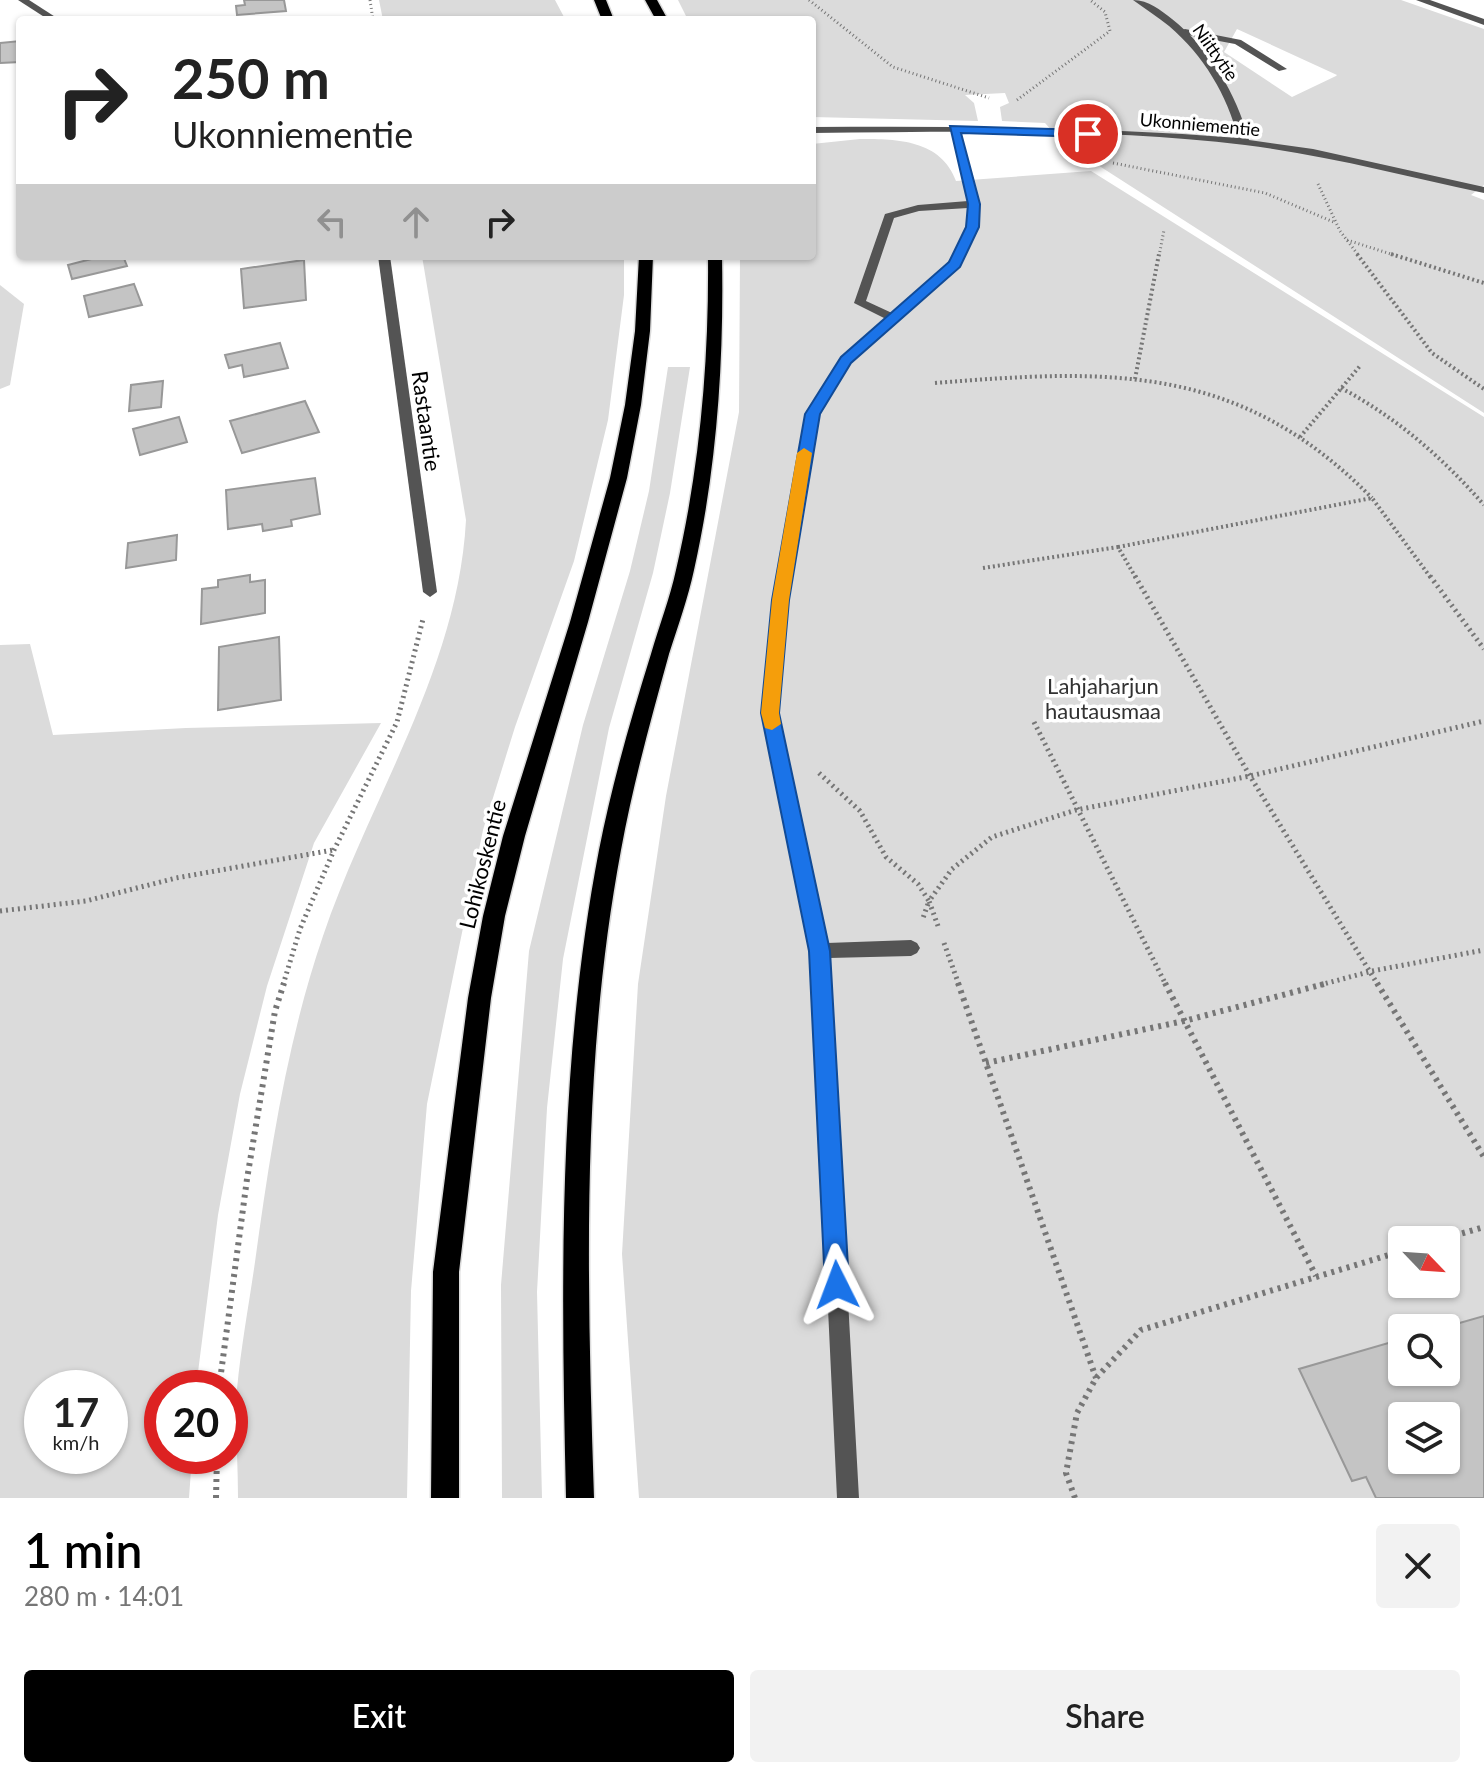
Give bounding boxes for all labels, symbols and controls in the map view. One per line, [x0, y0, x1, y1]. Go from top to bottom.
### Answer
street label: Niittytie [1189, 19, 1243, 85]
text: 250 m [172, 44, 330, 111]
icon: right [40, 48, 144, 152]
pin [1054, 100, 1122, 168]
street label: Ukonniementie [1139, 108, 1261, 140]
text: Ukonniementie [172, 112, 413, 156]
icon: arrive [1066, 112, 1110, 156]
icon: left [310, 200, 354, 244]
icon: ahead [394, 200, 438, 244]
icon: right [478, 200, 522, 244]
street label: Rastaantie [407, 369, 447, 473]
park label: Lahjaharjun hautausmaa [1045, 672, 1161, 724]
street label: Lohikoskentie [453, 796, 511, 932]
north arrow [1388, 1226, 1460, 1298]
map controls [1388, 1226, 1460, 1474]
position arrow [795, 1243, 879, 1327]
button: search [1388, 1314, 1460, 1386]
speed limit sign: 20 [144, 1370, 248, 1474]
text: 17 [53, 1388, 99, 1436]
button: layers [1388, 1402, 1460, 1474]
text: km/h [53, 1430, 99, 1454]
text: 1 min [24, 1521, 142, 1578]
button: close [1376, 1524, 1460, 1608]
text: 280 m · 14:01 [24, 1580, 184, 1612]
button: Exit [24, 1670, 734, 1762]
button: Share [750, 1670, 1460, 1762]

